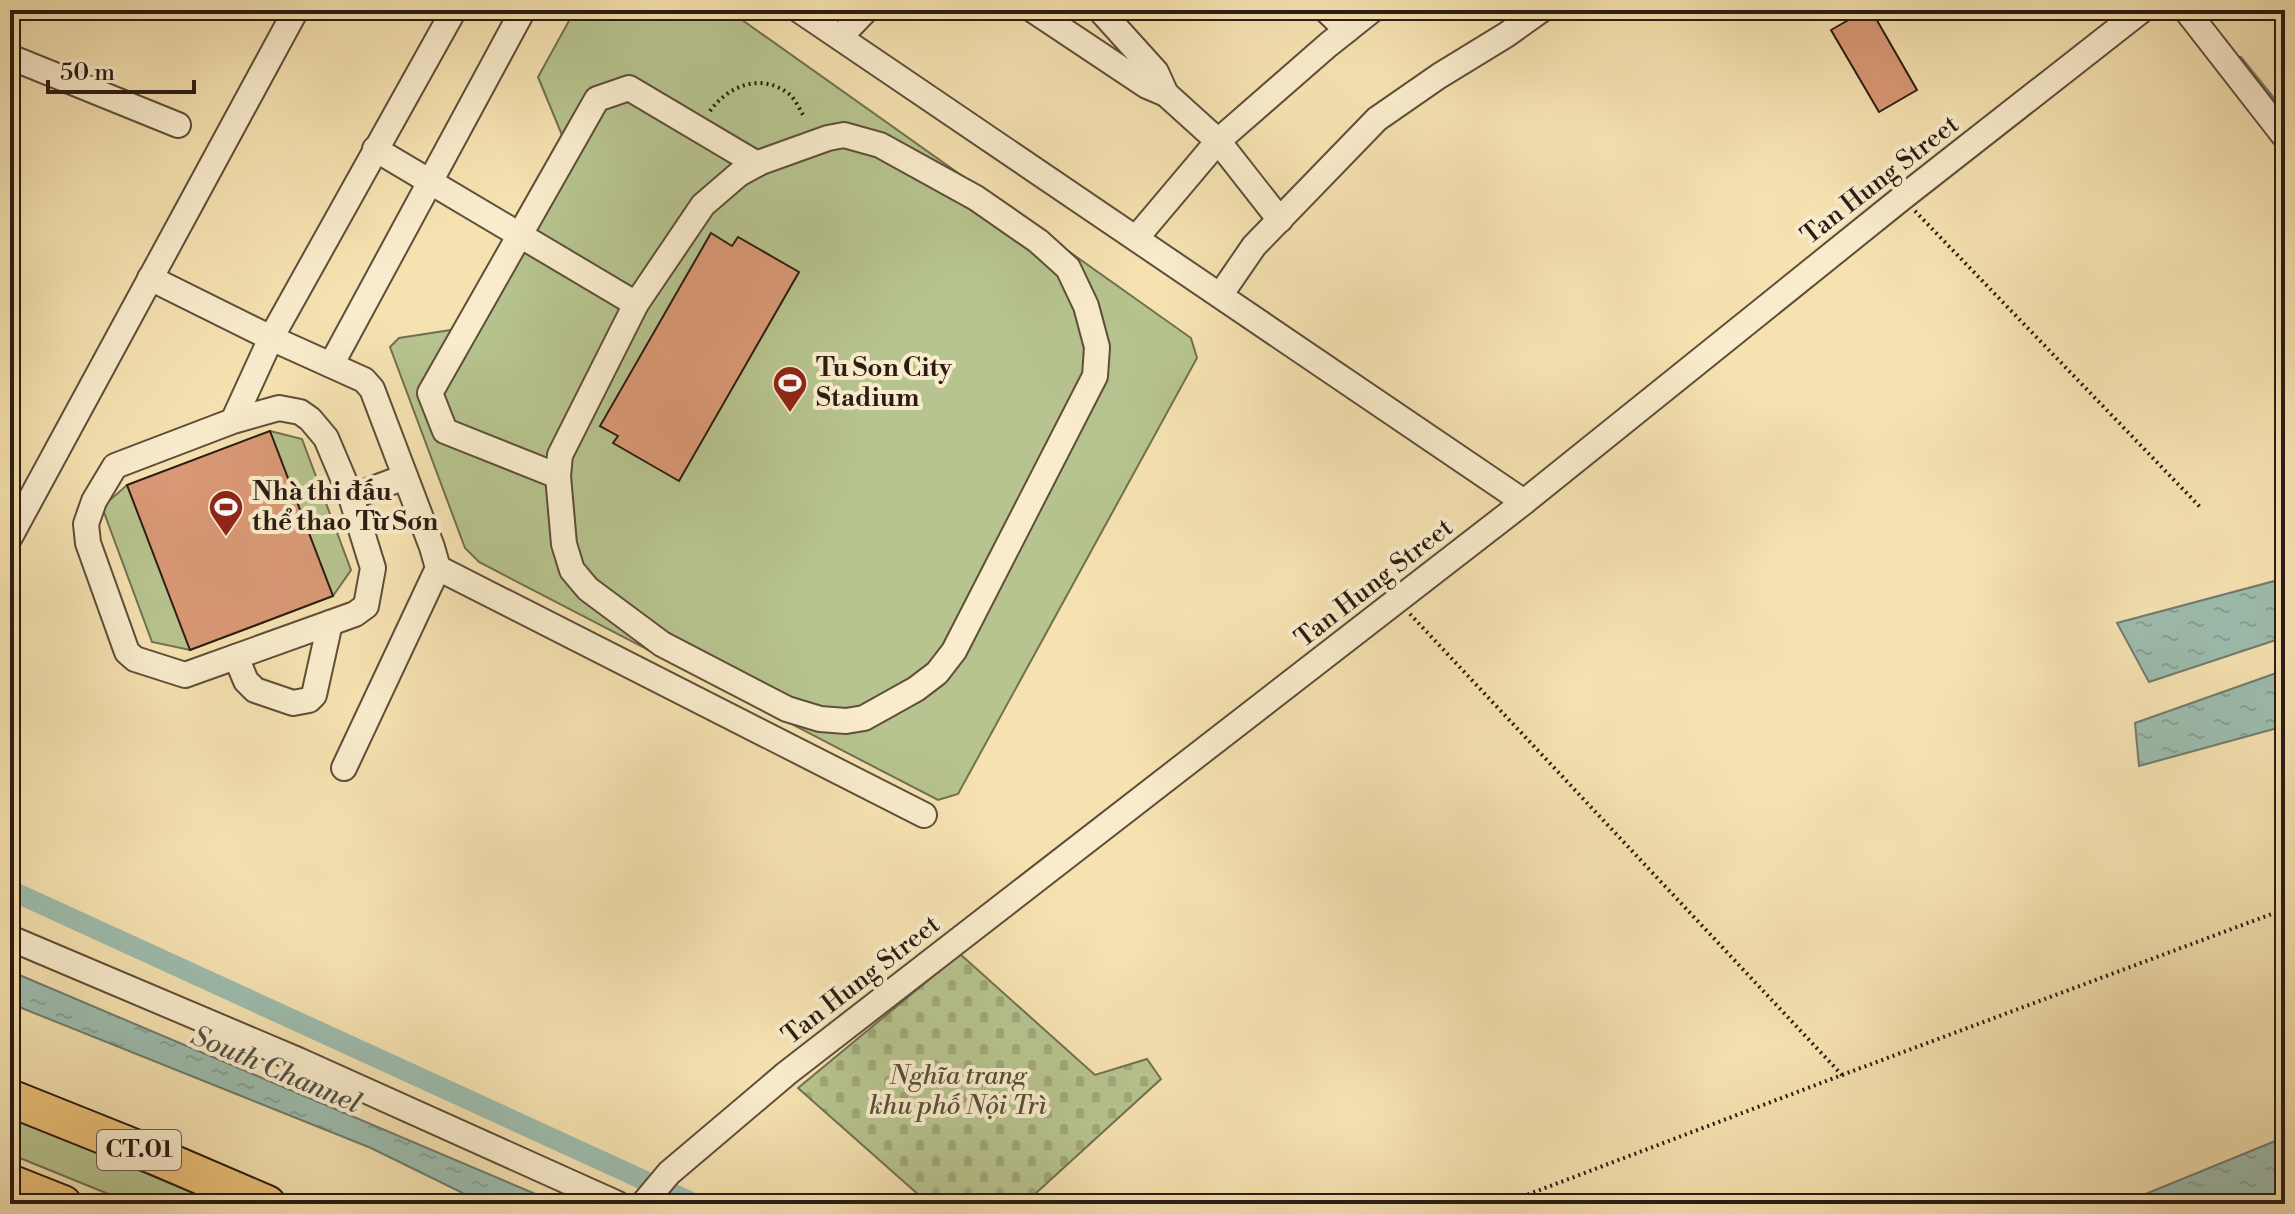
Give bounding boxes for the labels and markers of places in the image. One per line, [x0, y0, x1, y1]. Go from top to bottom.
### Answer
place label: Tu Son City Stadium [816, 352, 953, 414]
sports icon: Tu Son City Stadium [771, 364, 809, 414]
place label: Nhà thi đấu thể thao Từ Sơn [252, 476, 438, 538]
sports icon: Nhà thi đấu thể thao Từ Sơn [207, 488, 245, 538]

